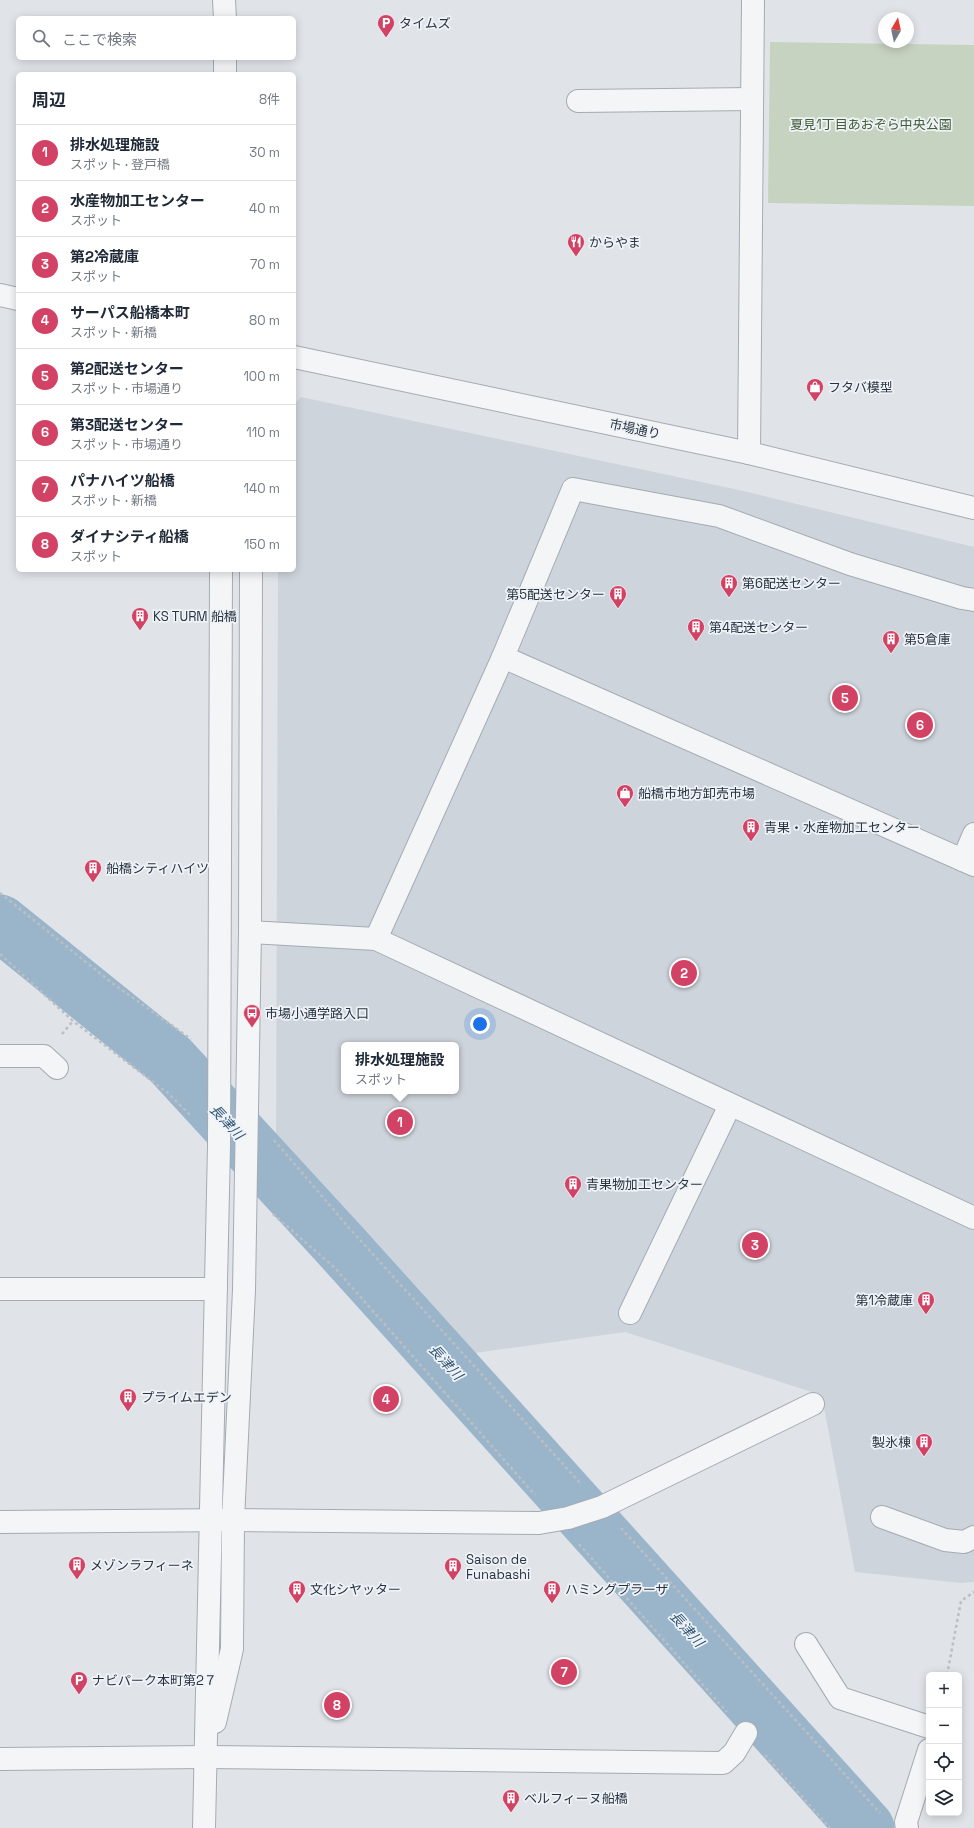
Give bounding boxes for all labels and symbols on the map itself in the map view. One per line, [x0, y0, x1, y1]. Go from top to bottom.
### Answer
north arrow [878, 12, 914, 48]
parking icon: タイムズ [376, 13, 396, 38]
place label: タイムズ [399, 15, 451, 32]
park label: 夏見1丁目あおぞら中央公園 [790, 116, 952, 133]
restaurant icon: からやま [566, 232, 586, 257]
place label: からやま [589, 234, 641, 251]
shop icon: フタバ模型 [805, 377, 825, 402]
place label: フタバ模型 [828, 379, 893, 396]
street label: 市場通り [608, 415, 662, 443]
building icon: 第6配送センター [719, 573, 739, 598]
place label: 第6配送センター [742, 575, 841, 592]
building icon: 第5配送センター [608, 584, 628, 609]
place label: 第5配送センター [506, 586, 605, 603]
building icon: KS TURM 船橋 [130, 606, 150, 631]
place label: KS TURM 船橋 [153, 608, 237, 625]
building icon: 第4配送センター [686, 617, 706, 642]
place label: 第4配送センター [709, 619, 808, 636]
building icon: 第5倉庫 [881, 629, 901, 654]
place label: 第5倉庫 [904, 631, 951, 648]
pin: 5 [832, 683, 858, 713]
pin: 6 [907, 710, 933, 740]
shop icon: 船橋市地方卸売市場 [615, 783, 635, 808]
place label: 船橋市地方卸売市場 [638, 785, 755, 802]
building icon: 青果・水産物加工センター [741, 817, 761, 842]
place label: 青果・水産物加工センター [764, 819, 920, 836]
building icon: 船橋シティハイツ [83, 858, 103, 883]
place label: 船橋シティハイツ [106, 860, 209, 877]
pin: 2 [671, 958, 697, 988]
bus stop icon: 市場小通学路入口 [242, 1003, 262, 1028]
place label: 市場小通学路入口 [265, 1005, 369, 1022]
your location [470, 1014, 490, 1034]
water label: 長津川 [206, 1101, 249, 1145]
pin: 1 [387, 1107, 413, 1137]
building icon: 青果物加工センター [563, 1174, 583, 1199]
place label: 青果物加工センター [586, 1176, 703, 1193]
pin: 3 [742, 1230, 768, 1260]
building icon: 第1冷蔵庫 [916, 1290, 936, 1315]
place label: 第1冷蔵庫 [856, 1292, 913, 1309]
water label: 長津川 [425, 1340, 468, 1385]
pin: 4 [373, 1384, 399, 1414]
building icon: プライムエデン [118, 1387, 138, 1412]
place label: プライムエデン [141, 1389, 232, 1406]
building icon: 製氷棟 [914, 1432, 934, 1457]
place label: 製氷棟 [872, 1434, 911, 1451]
place label: Saison de Funabashi [466, 1551, 530, 1583]
building icon: メゾンラフィーネ [67, 1555, 87, 1580]
building icon: Saison de Funabashi [443, 1556, 463, 1581]
place label: メゾンラフィーネ [90, 1557, 194, 1574]
building icon: 文化シヤッター [287, 1579, 307, 1604]
building icon: ハミングプラーザ [542, 1579, 562, 1604]
place label: 文化シヤッター [310, 1581, 401, 1598]
place label: ハミングプラーザ [565, 1581, 669, 1598]
water label: 長津川 [666, 1607, 709, 1652]
pin: 7 [551, 1657, 577, 1687]
parking icon: ナビパーク本町第2７ [69, 1670, 89, 1695]
place label: ナビパーク本町第2７ [92, 1672, 217, 1689]
pin: 8 [324, 1690, 350, 1720]
building icon: ベルフィーヌ船橋 [501, 1788, 521, 1813]
place label: ベルフィーヌ船橋 [524, 1790, 628, 1807]

